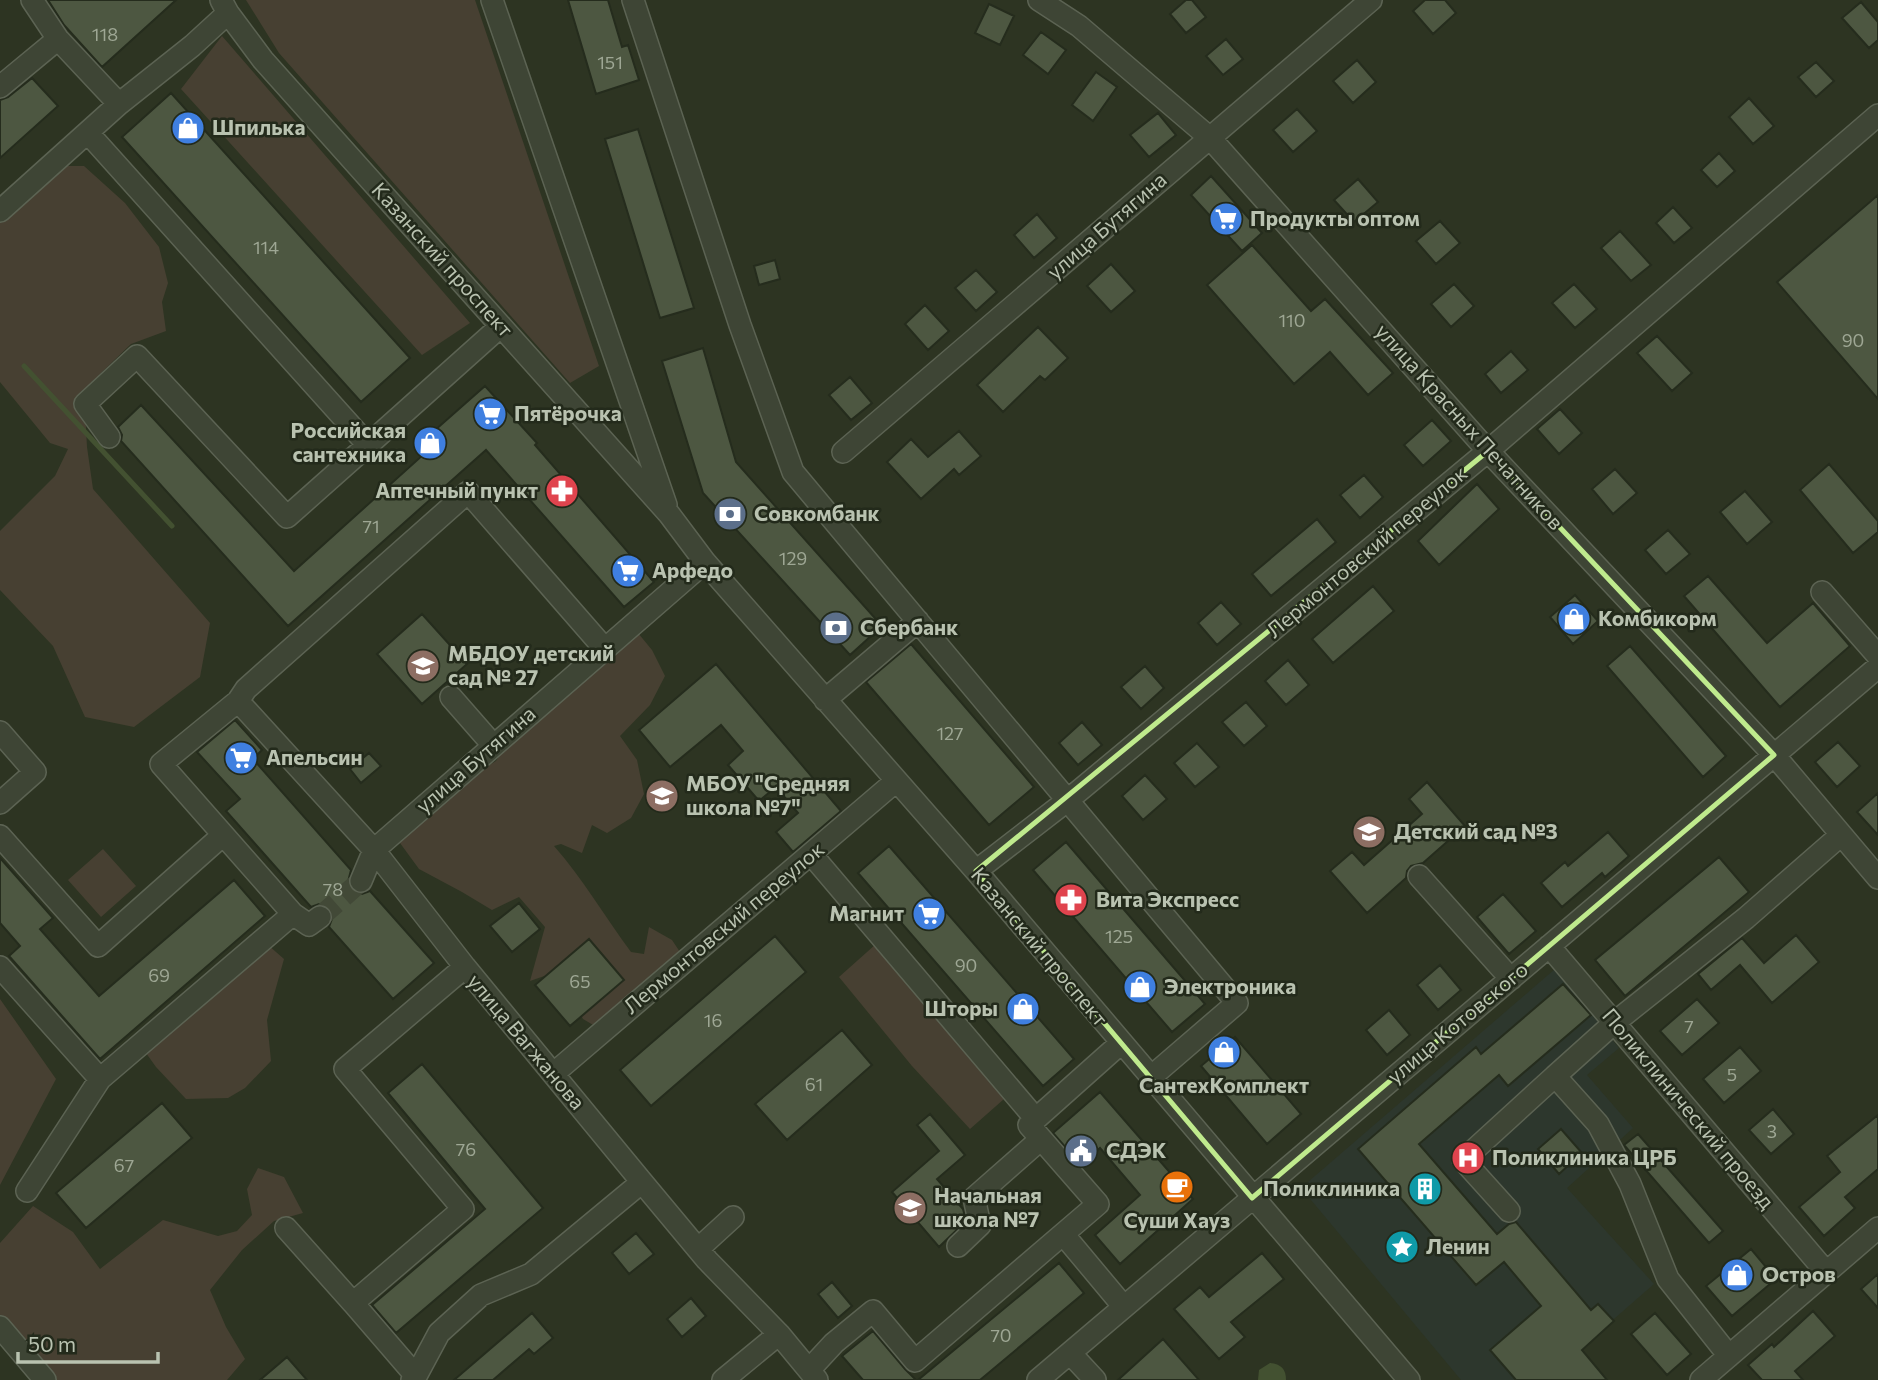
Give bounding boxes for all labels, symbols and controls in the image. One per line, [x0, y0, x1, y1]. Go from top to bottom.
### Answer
house number: 118 [92, 23, 118, 45]
house number: 151 [597, 51, 623, 73]
shop icon: Шпилька [169, 109, 207, 147]
place label: Шпилька [212, 114, 305, 139]
street label: улица Бутягина [1041, 166, 1171, 284]
street label: Казанский проспект [367, 177, 519, 341]
supermarket icon: Продукты оптом [1207, 200, 1245, 238]
place label: Продукты оптом [1250, 205, 1420, 230]
house number: 114 [253, 236, 279, 258]
house number: 110 [1278, 309, 1306, 331]
street label: улица Красных Печатников [1371, 318, 1569, 534]
house number: 90 [1842, 329, 1864, 351]
supermarket icon: Пятёрочка [471, 395, 509, 433]
place label: Пятёрочка [514, 400, 622, 425]
place label: Российская сантехника [291, 417, 406, 466]
shop icon: Российская сантехника [411, 424, 449, 462]
street label: Лермонтовский переулок [1261, 460, 1471, 642]
pharmacy icon: Аптечный пункт [543, 472, 581, 510]
place label: Аптечный пункт [375, 477, 538, 502]
bank icon: Совкомбанк [711, 495, 749, 533]
place label: Совкомбанк [754, 500, 880, 525]
house number: 71 [362, 515, 380, 537]
house number: 129 [779, 547, 807, 569]
supermarket icon: Арфедо [609, 552, 647, 590]
place label: Арфедо [652, 557, 733, 582]
shop icon: Комбикорм [1555, 600, 1593, 638]
place label: Комбикорм [1598, 605, 1717, 630]
bank icon: Сбербанк [817, 609, 855, 647]
place label: Сбербанк [860, 614, 958, 639]
place label: МБДОУ детский сад № 27 [448, 640, 614, 689]
school or university icon: МБДОУ детский сад № 27 [404, 647, 442, 685]
street label: улица Бутягина [410, 700, 540, 818]
house number: 127 [936, 722, 964, 744]
supermarket icon: Апельсин [222, 739, 260, 777]
place label: Апельсин [266, 744, 363, 769]
place label: МБОУ "Средняя школа №7" [686, 770, 850, 819]
school or university icon: МБОУ "Средняя школа №7" [643, 777, 681, 815]
school or university icon: Детский сад №3 [1350, 813, 1388, 851]
place label: Детский сад №3 [1394, 818, 1558, 843]
street label: Лермонтовский переулок [618, 836, 828, 1018]
street label: Казанский проспект [967, 862, 1114, 1030]
house number: 78 [323, 878, 343, 900]
pharmacy icon: Вита Экспресс [1052, 881, 1090, 919]
place label: Вита Экспресс [1096, 886, 1239, 911]
supermarket icon: Магнит [910, 895, 948, 933]
place label: Магнит [829, 900, 904, 925]
house number: 125 [1105, 925, 1133, 947]
house number: 90 [955, 954, 977, 976]
street label: улица Котовского [1382, 956, 1532, 1088]
house number: 69 [148, 964, 170, 986]
street label: улица Вагжанова [463, 968, 591, 1114]
shop icon: Электроника [1121, 968, 1159, 1006]
house number: 65 [569, 970, 591, 992]
place label: Электроника [1164, 973, 1296, 998]
shop icon: Шторы [1004, 990, 1042, 1028]
place label: Шторы [924, 995, 998, 1020]
street label: Поликлинический проезд [1598, 1003, 1780, 1213]
house number: 16 [704, 1009, 722, 1031]
house number: 7 [1684, 1015, 1694, 1037]
shop icon: СантехКомплект [1205, 1033, 1243, 1071]
house number: 5 [1727, 1063, 1737, 1085]
place label: СантехКомплект [1139, 1072, 1309, 1097]
house number: 61 [805, 1073, 823, 1095]
house number: 3 [1767, 1120, 1777, 1142]
public building icon: СДЭК [1062, 1132, 1100, 1170]
place label: СДЭК [1106, 1137, 1167, 1162]
house number: 76 [456, 1138, 476, 1160]
hospital icon: Поликлиника ЦРБ [1449, 1139, 1487, 1177]
place label: Поликлиника ЦРБ [1492, 1144, 1677, 1169]
house number: 67 [114, 1154, 134, 1176]
cafe icon: Суши Хауз [1158, 1168, 1196, 1206]
building icon: Поликлиника [1406, 1170, 1444, 1208]
place label: Поликлиника [1263, 1175, 1400, 1200]
place label: Начальная школа №7 [934, 1182, 1042, 1231]
school or university icon: Начальная школа №7 [891, 1189, 929, 1227]
place label: Суши Хауз [1124, 1207, 1230, 1232]
place icon: Ленин [1383, 1228, 1421, 1266]
place label: Ленин [1426, 1233, 1490, 1258]
shop icon: Остров [1718, 1256, 1756, 1294]
place label: Остров [1762, 1261, 1836, 1286]
scale bar [18, 1320, 158, 1364]
house number: 70 [990, 1324, 1012, 1346]
text: 50 m [28, 1331, 76, 1356]

